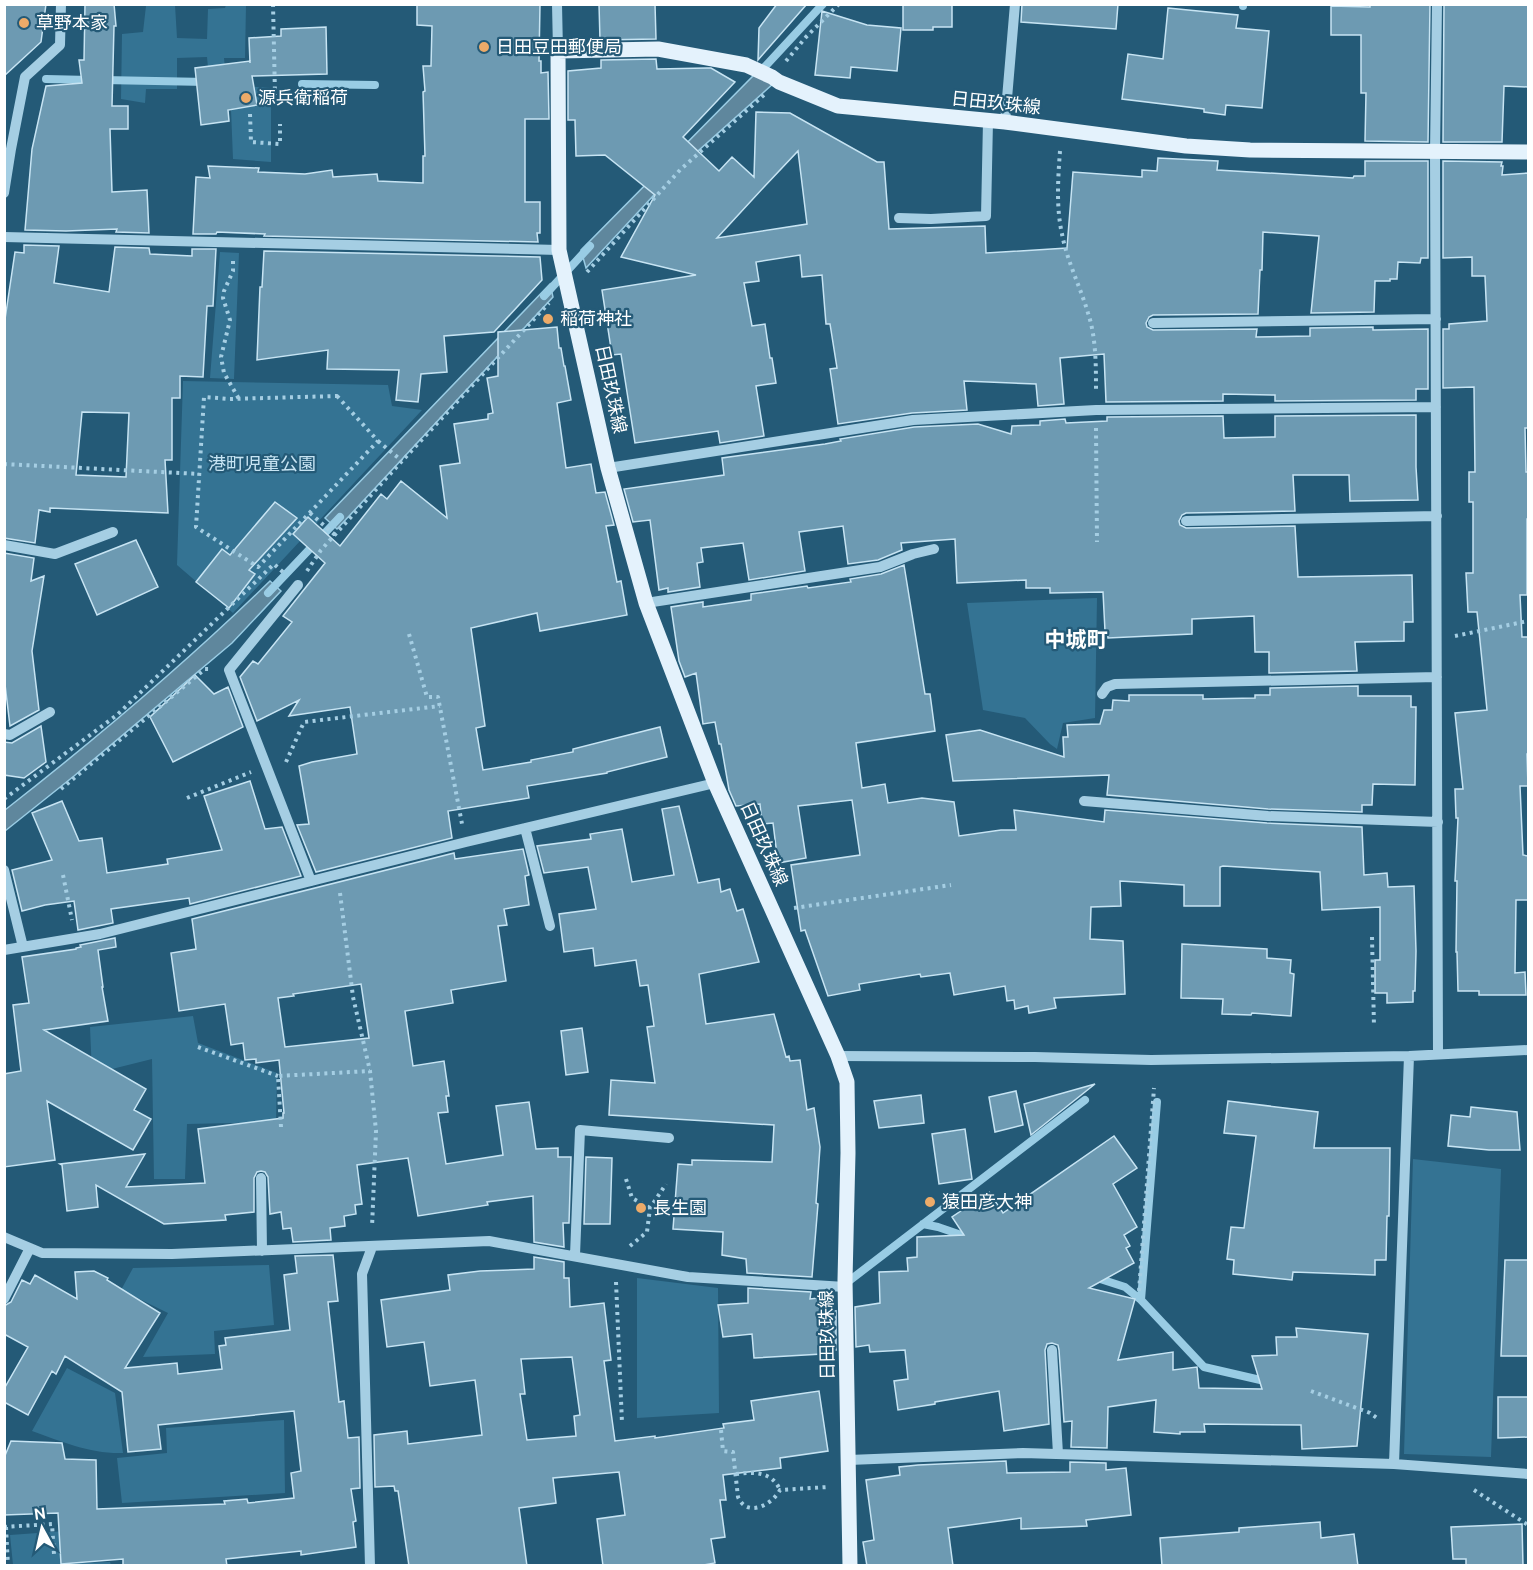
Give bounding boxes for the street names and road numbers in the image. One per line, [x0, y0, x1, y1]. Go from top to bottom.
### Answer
street label: 日田玖珠線 [950, 87, 1042, 117]
street label: 日田玖珠線 [593, 343, 631, 435]
street label: 日田玖珠線 [737, 798, 792, 889]
street label: 日田玖珠線 [815, 1290, 837, 1380]

